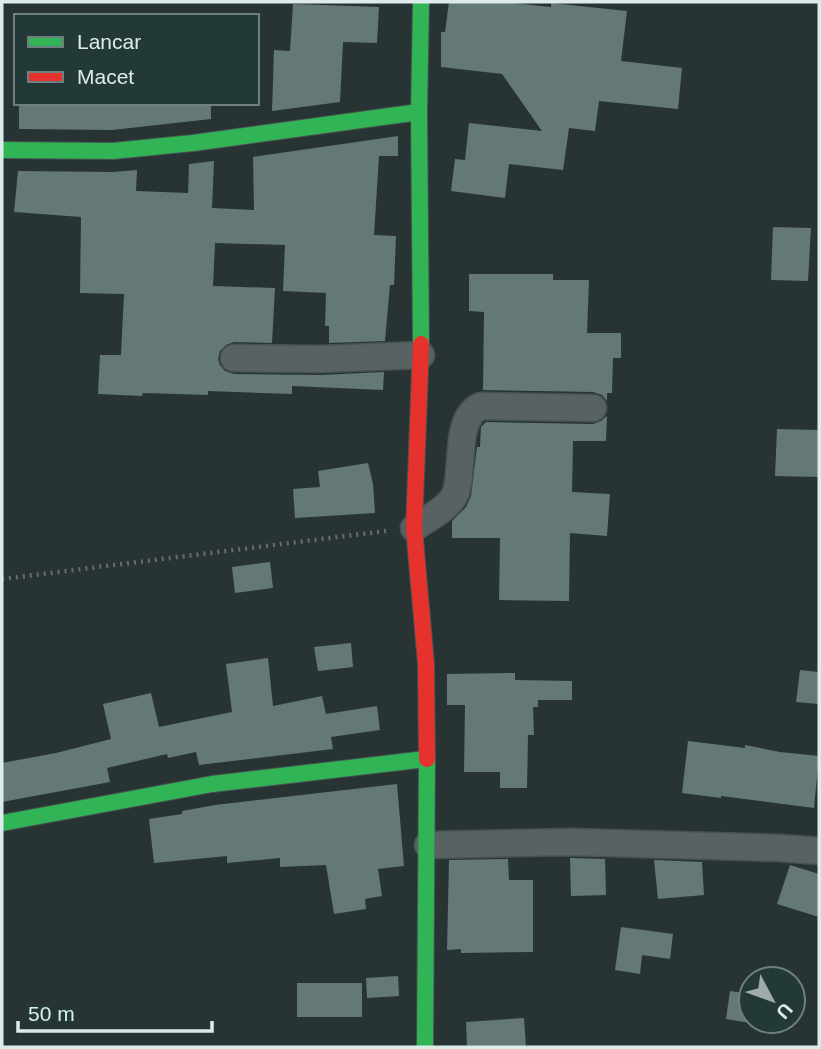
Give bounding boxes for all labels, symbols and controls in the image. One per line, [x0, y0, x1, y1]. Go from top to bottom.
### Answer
legend [14, 14, 259, 105]
text: Lancar [77, 30, 141, 53]
text: Macet [77, 65, 134, 88]
north arrow [737, 965, 807, 1035]
scale bar [18, 990, 212, 1034]
text: U [772, 999, 797, 1023]
text: 50 m [28, 1002, 75, 1025]

